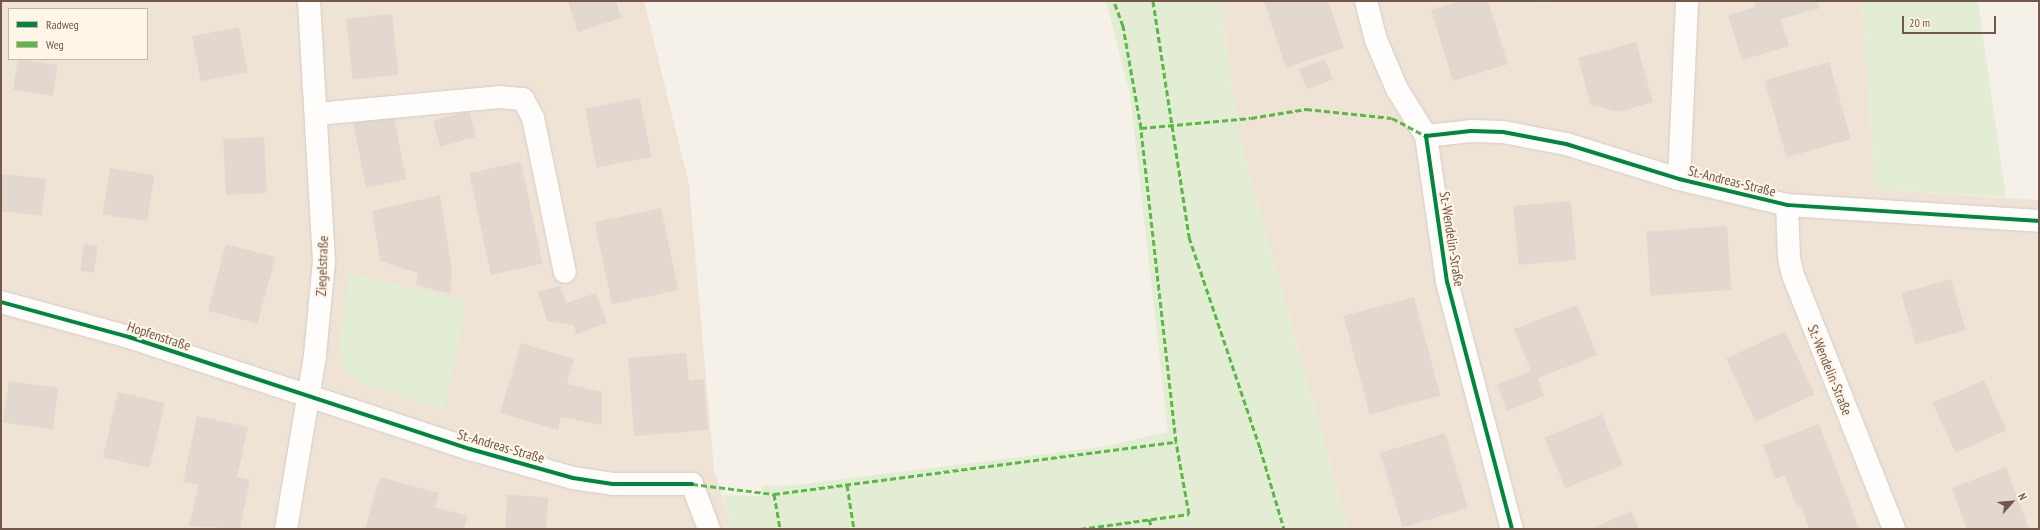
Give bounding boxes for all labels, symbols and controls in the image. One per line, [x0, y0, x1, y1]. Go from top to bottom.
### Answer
legend [8, 8, 148, 60]
scale bar [1904, 8, 1998, 34]
text: 20 m [1909, 15, 1930, 30]
text: Radweg [46, 17, 79, 32]
text: Weg [46, 37, 64, 52]
street label: St.-Andreas-Straße [1686, 162, 1778, 200]
street label: St.-Wendelin-Straße [1436, 190, 1468, 288]
street label: Ziegelstraße [313, 235, 331, 297]
street label: Hopfenstraße [125, 318, 193, 354]
street label: St.-Wendelin-Straße [1804, 322, 1856, 418]
street label: St.-Andreas-Straße [456, 426, 546, 466]
north arrow [1992, 482, 2032, 522]
text: N [2015, 491, 2030, 502]

